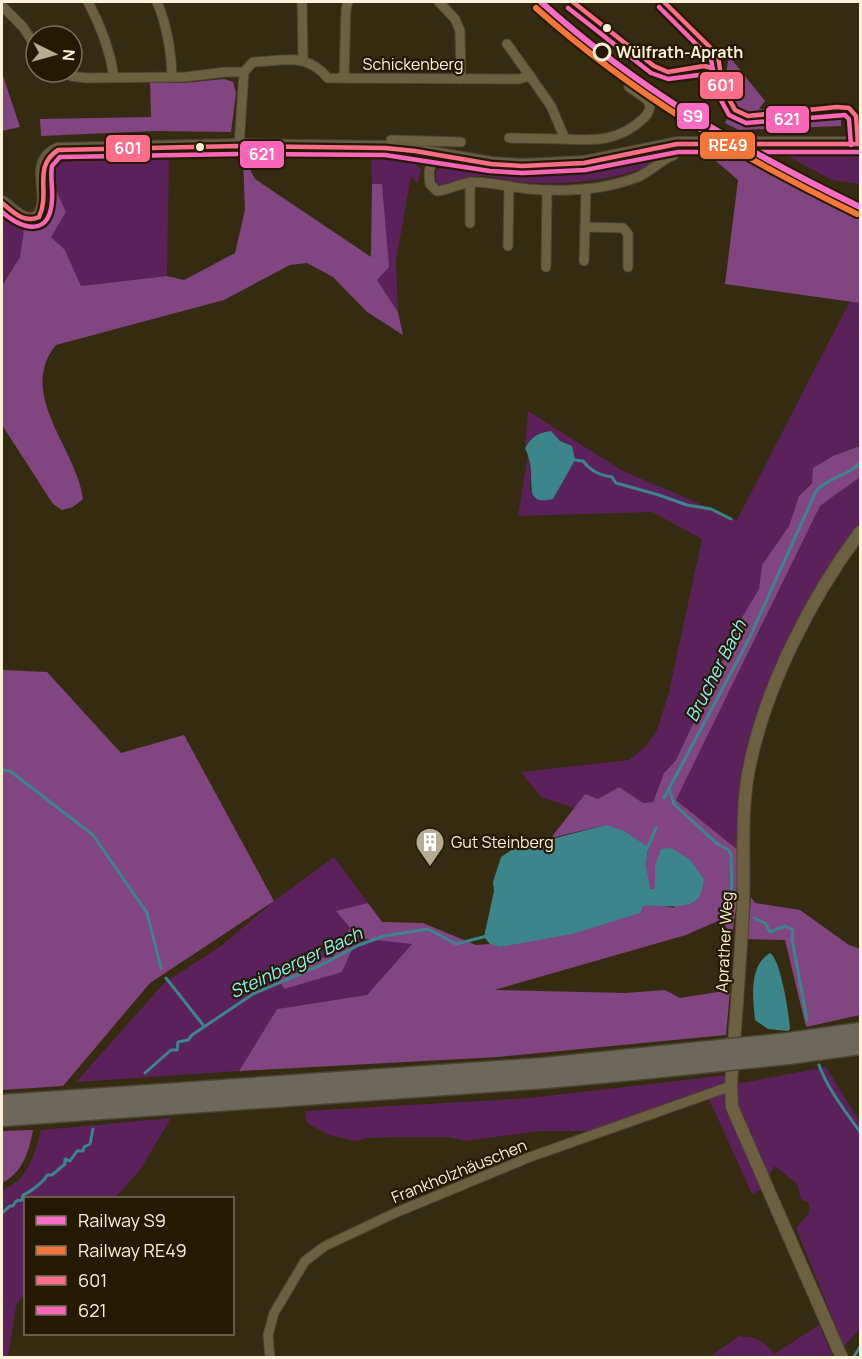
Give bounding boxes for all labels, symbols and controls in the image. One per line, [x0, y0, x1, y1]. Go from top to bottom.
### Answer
unlabelled marker [601, 22, 613, 34]
north arrow [24, 24, 84, 84]
place label: Wülfrath-Aprath [616, 41, 743, 63]
marker: Wülfrath-Aprath [593, 43, 611, 61]
text: N [57, 49, 80, 62]
street label: Schickenberg [363, 53, 463, 75]
line badge: 601 [699, 71, 744, 100]
text: 601 [707, 74, 735, 96]
line badge: S9 [676, 102, 710, 130]
text: S9 [683, 105, 703, 127]
line badge: 621 [765, 105, 810, 134]
text: 621 [774, 108, 800, 130]
line badge: RE49 [699, 131, 756, 160]
line badge: 601 [105, 134, 151, 163]
text: RE49 [708, 134, 748, 156]
text: 601 [114, 137, 142, 159]
line badge: 621 [239, 140, 285, 169]
unlabelled marker [194, 141, 206, 153]
text: 621 [249, 143, 275, 165]
water label: Brucher Bach [679, 614, 752, 726]
building icon: Gut Steinberg [414, 826, 446, 868]
place label: Gut Steinberg [451, 831, 554, 853]
street label: Aprather Weg [710, 891, 738, 993]
water label: Steinberger Bach [225, 920, 367, 1003]
street label: Frankholzhäuschen [388, 1134, 530, 1208]
legend [24, 1197, 234, 1335]
text: Railway S9 [78, 1208, 166, 1232]
text: Railway RE49 [78, 1238, 187, 1262]
text: 601 [78, 1268, 107, 1292]
text: 621 [78, 1298, 106, 1322]

